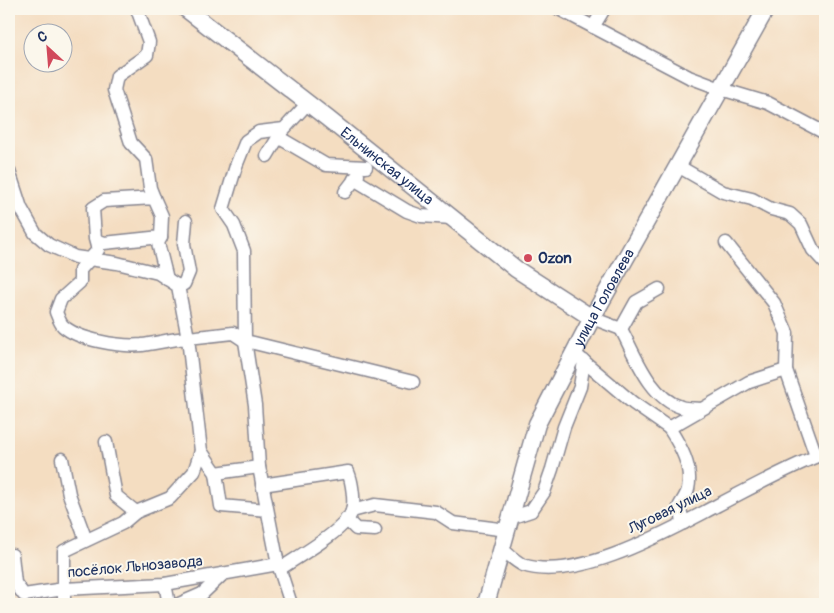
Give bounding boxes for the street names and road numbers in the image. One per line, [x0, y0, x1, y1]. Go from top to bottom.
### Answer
street label: Ельнинская улица [336, 123, 438, 209]
street label: улица Головлева [569, 245, 639, 351]
street label: Луговая улица [624, 482, 715, 539]
street label: посёлок Льнозавода [67, 552, 203, 582]

